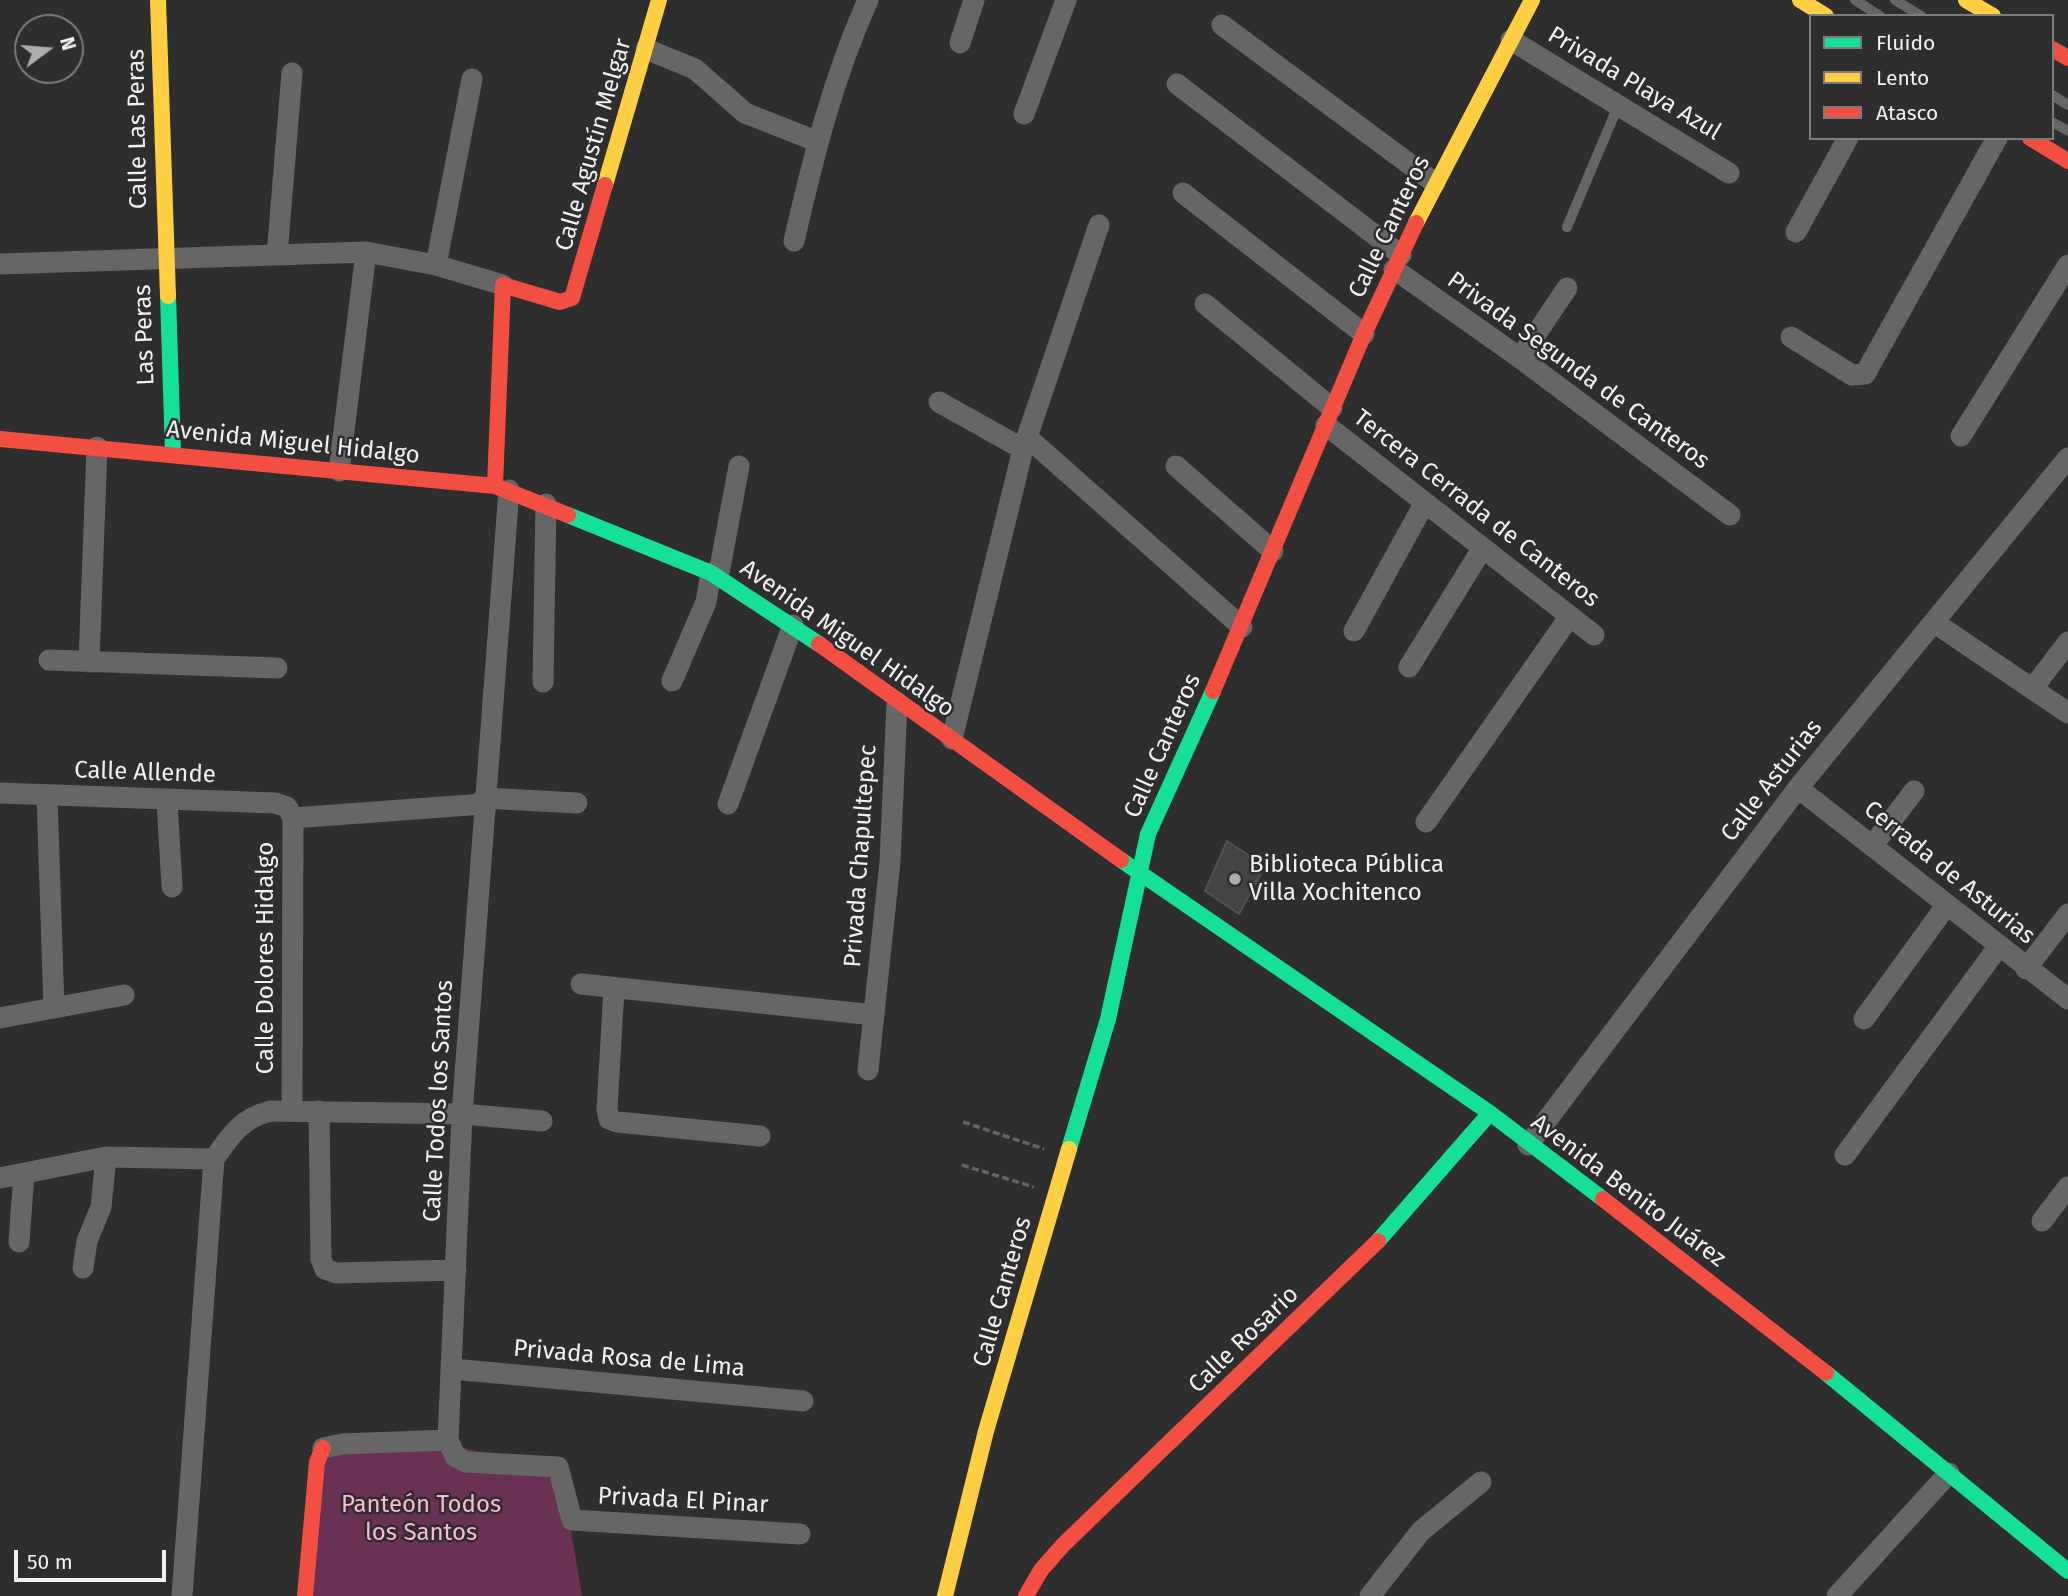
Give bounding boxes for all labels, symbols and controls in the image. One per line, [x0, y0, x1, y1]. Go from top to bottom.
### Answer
north arrow [14, 14, 84, 84]
legend [1809, 14, 2054, 140]
street label: Privada Playa Azul [1542, 21, 1726, 147]
text: Fluido [1876, 30, 1935, 56]
text: N [55, 34, 81, 53]
street label: Calle Agustín Melgar [550, 36, 638, 254]
street label: Calle Las Peras [122, 49, 154, 209]
text: Lento [1876, 65, 1929, 91]
text: Atasco [1876, 100, 1938, 126]
street label: Calle Canteros [1343, 151, 1437, 303]
street label: Privada Segunda de Canteros [1441, 266, 1715, 476]
street label: Las Peras [129, 284, 161, 386]
street label: Tercera Cerrada de Canteros [1347, 404, 1605, 614]
street label: Avenida Miguel Hidalgo [165, 415, 421, 471]
street label: Avenida Miguel Hidalgo [734, 554, 960, 724]
street label: Calle Canteros [1118, 669, 1208, 823]
street label: Calle Asturias [1715, 714, 1829, 848]
street label: Privada Chapultepec [839, 744, 883, 968]
street label: Calle Allende [74, 756, 216, 790]
street label: Cerrada de Asturias [1858, 795, 2040, 951]
street label: Calle Dolores Hidalgo [252, 842, 280, 1074]
place label: Biblioteca Pública Villa Xochitenco [1249, 851, 1444, 907]
marker: Biblioteca Pública Villa Xochitenco [1227, 871, 1243, 887]
street label: Calle Todos los Santos [418, 979, 460, 1223]
street label: Avenida Benito Juárez [1525, 1108, 1731, 1274]
street label: Calle Canteros [968, 1214, 1038, 1370]
street label: Calle Rosario [1183, 1280, 1305, 1400]
street label: Privada Rosa de Lima [512, 1335, 746, 1383]
street label: Privada El Pinar [597, 1482, 769, 1520]
park label: Panteón Todos los Santos [341, 1491, 501, 1547]
scale bar [18, 1536, 170, 1580]
text: 50 m [27, 1549, 73, 1575]

